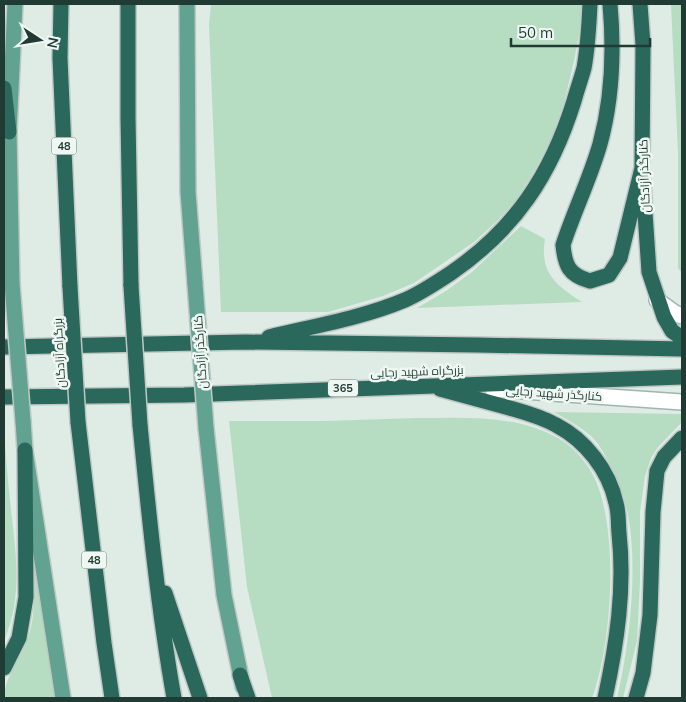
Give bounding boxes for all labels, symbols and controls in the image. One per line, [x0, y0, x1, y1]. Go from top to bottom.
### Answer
north arrow [15, 15, 65, 65]
scale bar [511, 15, 650, 47]
text: 50 m [518, 23, 553, 42]
text: N [43, 36, 63, 50]
road number: 48 [52, 138, 76, 154]
street label: کنارگذر آزادگان [635, 139, 653, 213]
street label: کنارگذر آزادگان [190, 315, 210, 389]
street label: بزرگراه آزادگان [50, 318, 68, 388]
street label: بزرگراه شهید رجایی [370, 362, 464, 380]
road number: 365 [328, 379, 358, 396]
street label: کنارگذر شهید رجایی [505, 382, 603, 404]
road number: 48 [82, 552, 106, 568]

